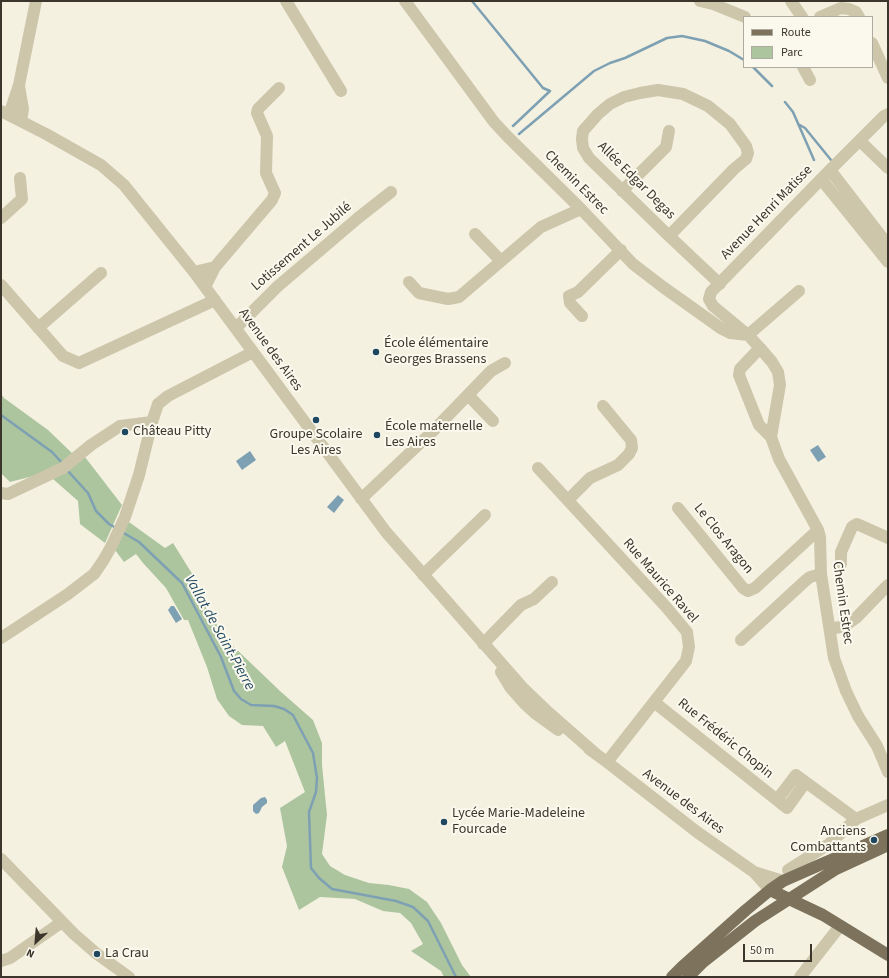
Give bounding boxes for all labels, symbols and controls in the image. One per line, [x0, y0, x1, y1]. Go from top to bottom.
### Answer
legend [743, 16, 873, 68]
text: Route [781, 24, 811, 41]
text: Parc [781, 44, 803, 61]
street label: Allée Edgar Degas [594, 139, 678, 223]
street label: Chemin Estrec [540, 147, 612, 219]
street label: Avenue Henri Matisse [718, 162, 816, 264]
street label: Lotissement Le Jubilé [249, 199, 355, 295]
street label: Avenue des Aires [234, 305, 306, 395]
place label: École élémentaire Georges Brassens [384, 336, 488, 368]
marker: École élémentaire Georges Brassens [371, 347, 381, 357]
marker: Groupe Scolaire Les Aires [311, 415, 321, 425]
place label: École maternelle Les Aires [385, 419, 483, 452]
place label: Château Pitty [133, 424, 211, 440]
marker: Château Pitty [120, 427, 130, 437]
place label: Groupe Scolaire Les Aires [270, 427, 362, 460]
marker: École maternelle Les Aires [372, 430, 382, 440]
street label: Le Clos Aragon [690, 501, 756, 577]
street label: Rue Maurice Ravel [619, 535, 701, 627]
street label: Chemin Estrec [828, 560, 856, 646]
water label: Vallat de Saint-Pierre [180, 572, 258, 694]
street label: Rue Frédéric Chopin [674, 695, 776, 783]
street label: Avenue des Aires [639, 766, 727, 838]
place label: Lycée Marie-Madeleine Fourcade [452, 806, 585, 838]
marker: Lycée Marie-Madeleine Fourcade [439, 817, 449, 827]
place label: Anciens Combattants [790, 824, 866, 856]
marker: Anciens Combattants [869, 835, 879, 845]
north arrow [16, 922, 56, 962]
scale bar [745, 936, 814, 962]
text: 50 m [750, 942, 774, 959]
text: N [24, 945, 37, 962]
place label: La Crau [105, 946, 149, 962]
marker: La Crau [92, 949, 102, 959]

